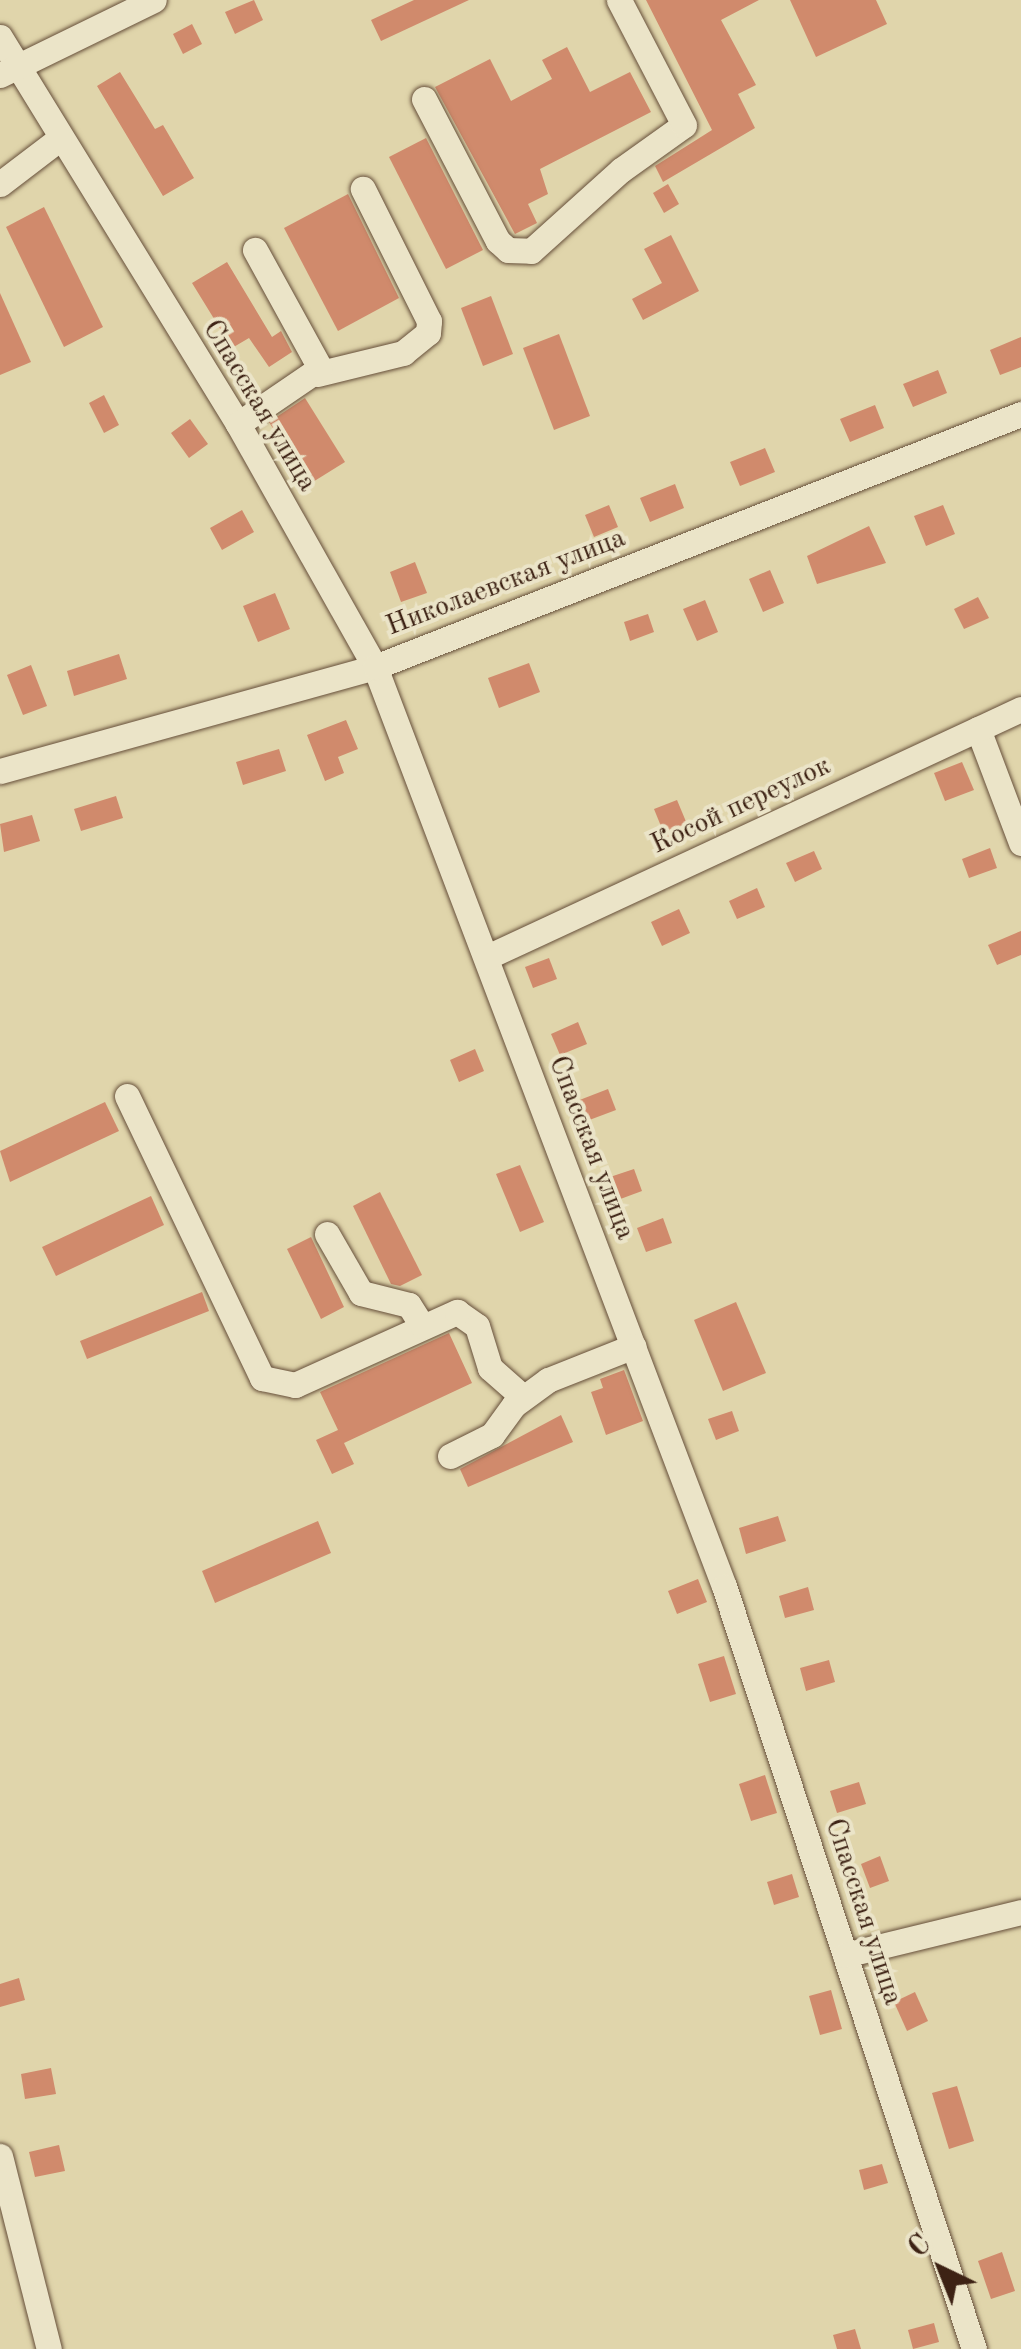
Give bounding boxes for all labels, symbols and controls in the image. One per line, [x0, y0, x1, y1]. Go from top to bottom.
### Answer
street label: Спасская улица [195, 314, 323, 498]
street label: Николаевская улица [382, 522, 630, 644]
street label: Косой переулок [646, 750, 836, 862]
street label: Спасская улица [541, 1051, 641, 1245]
street label: Спасская улица [817, 1814, 909, 2010]
north arrow [891, 2219, 991, 2319]
text: С [904, 2231, 937, 2264]

